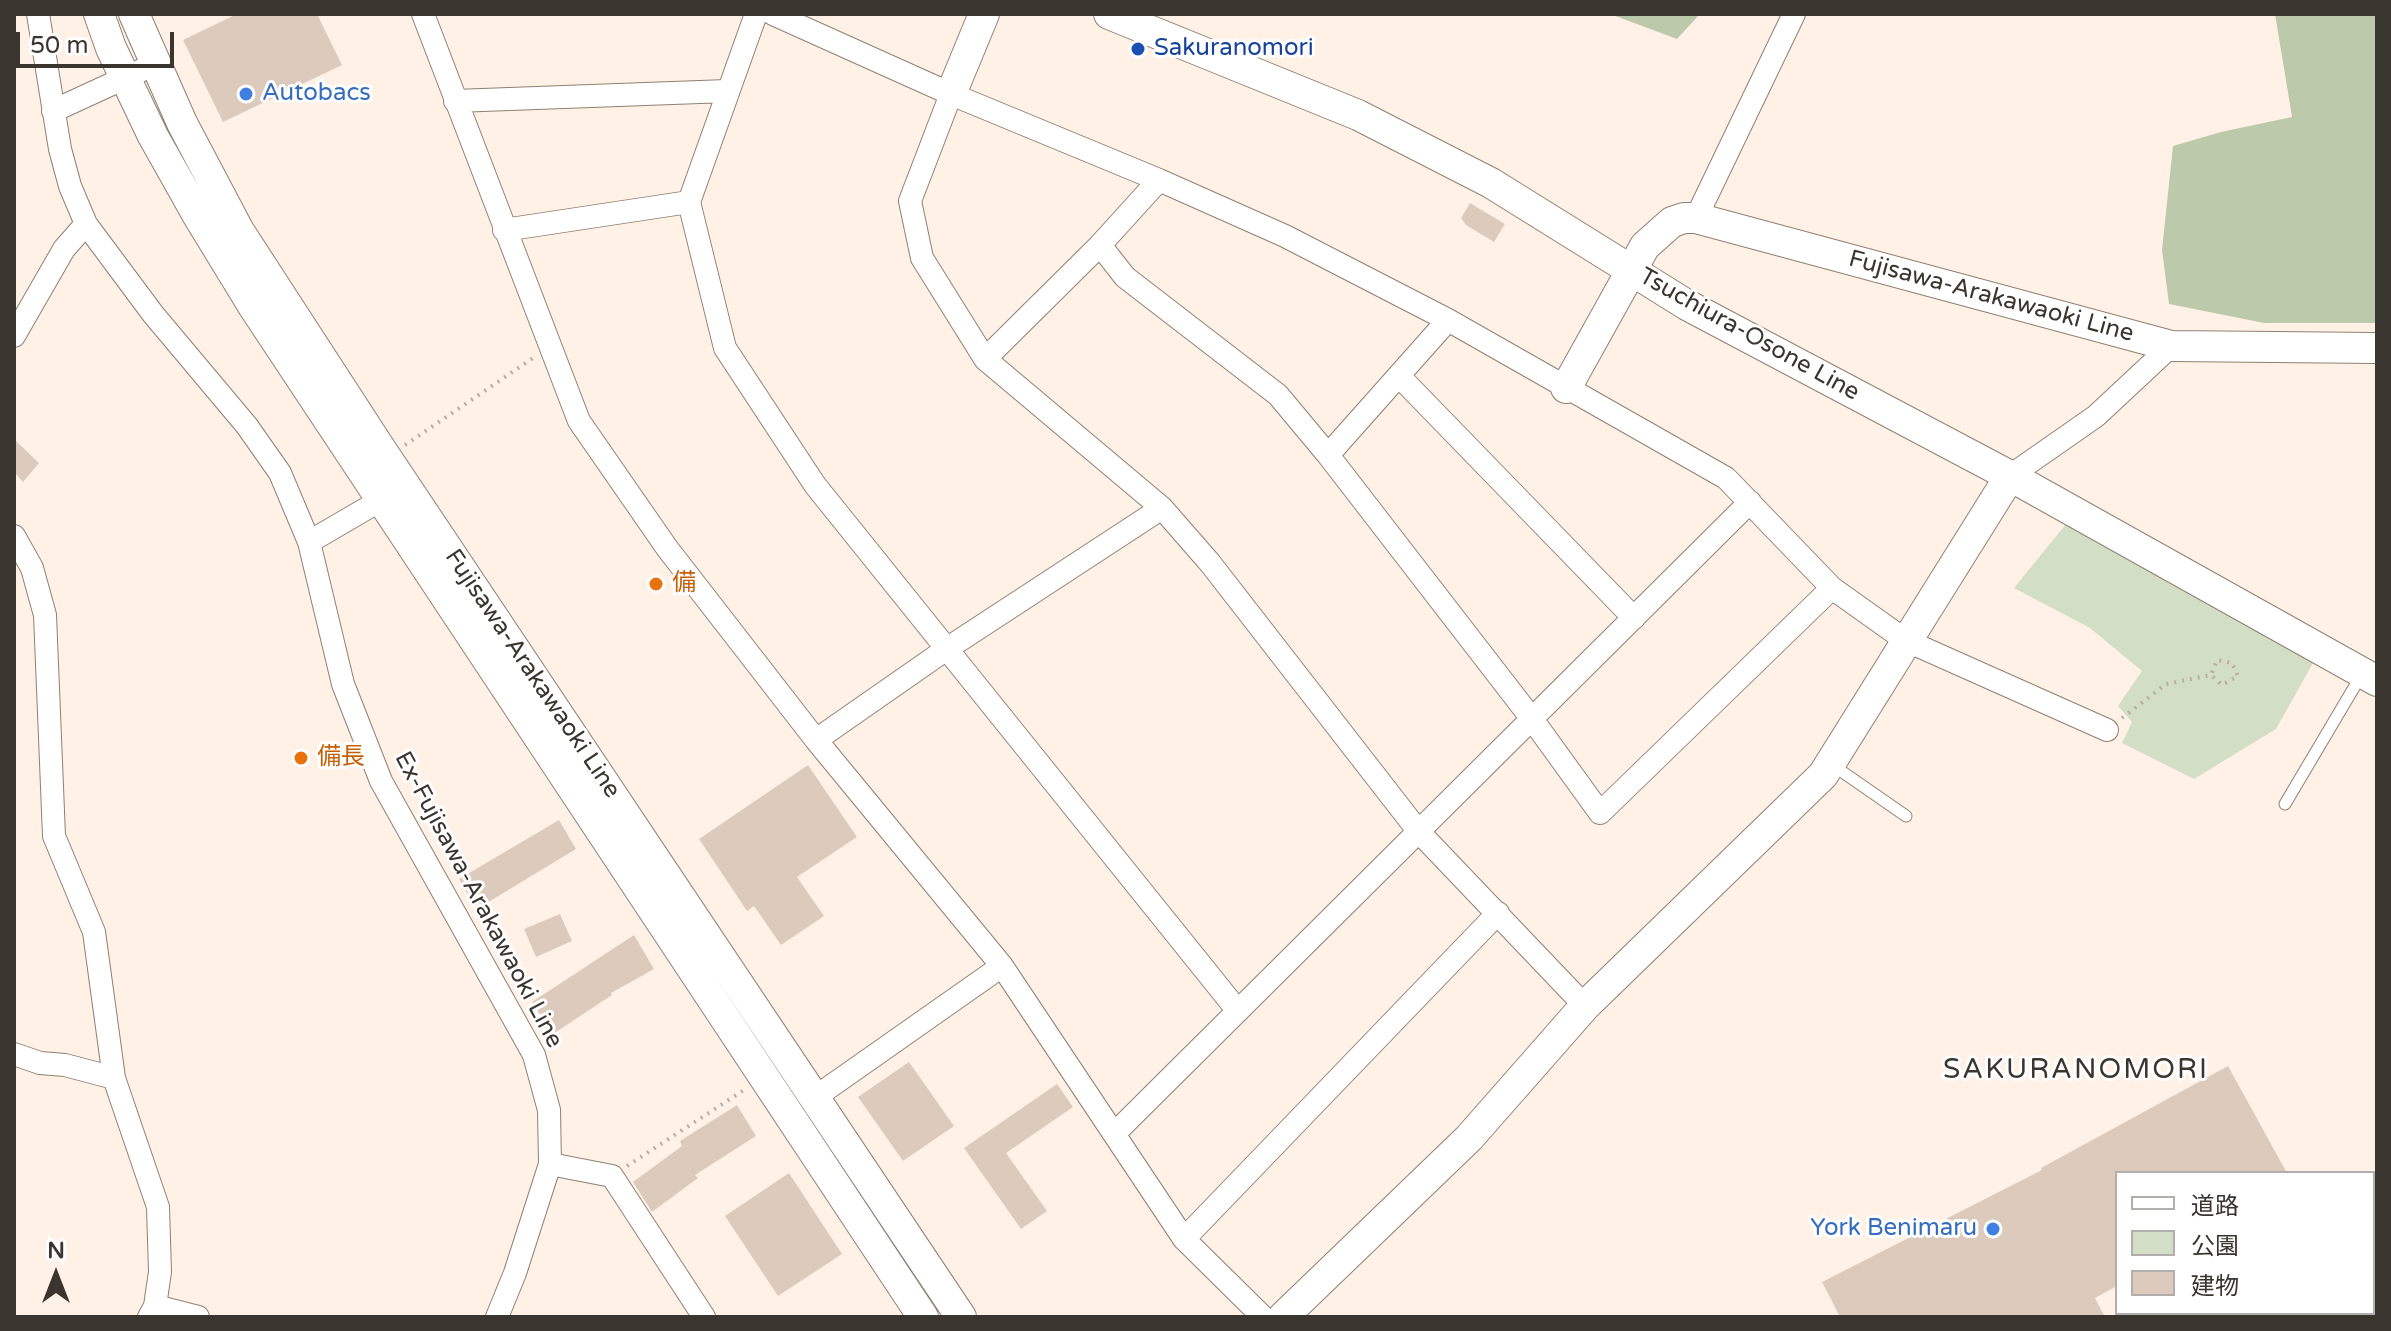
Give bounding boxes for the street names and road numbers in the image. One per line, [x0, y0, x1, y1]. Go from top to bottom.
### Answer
street label: Fujisawa-Arakawaoki Line [1845, 245, 2137, 349]
street label: Tsuchiura-Osone Line [1634, 262, 1864, 408]
street label: Fujisawa-Arakawaoki Line [438, 544, 626, 804]
street label: Ex-Fujisawa-Arakawaoki Line [388, 747, 568, 1053]

